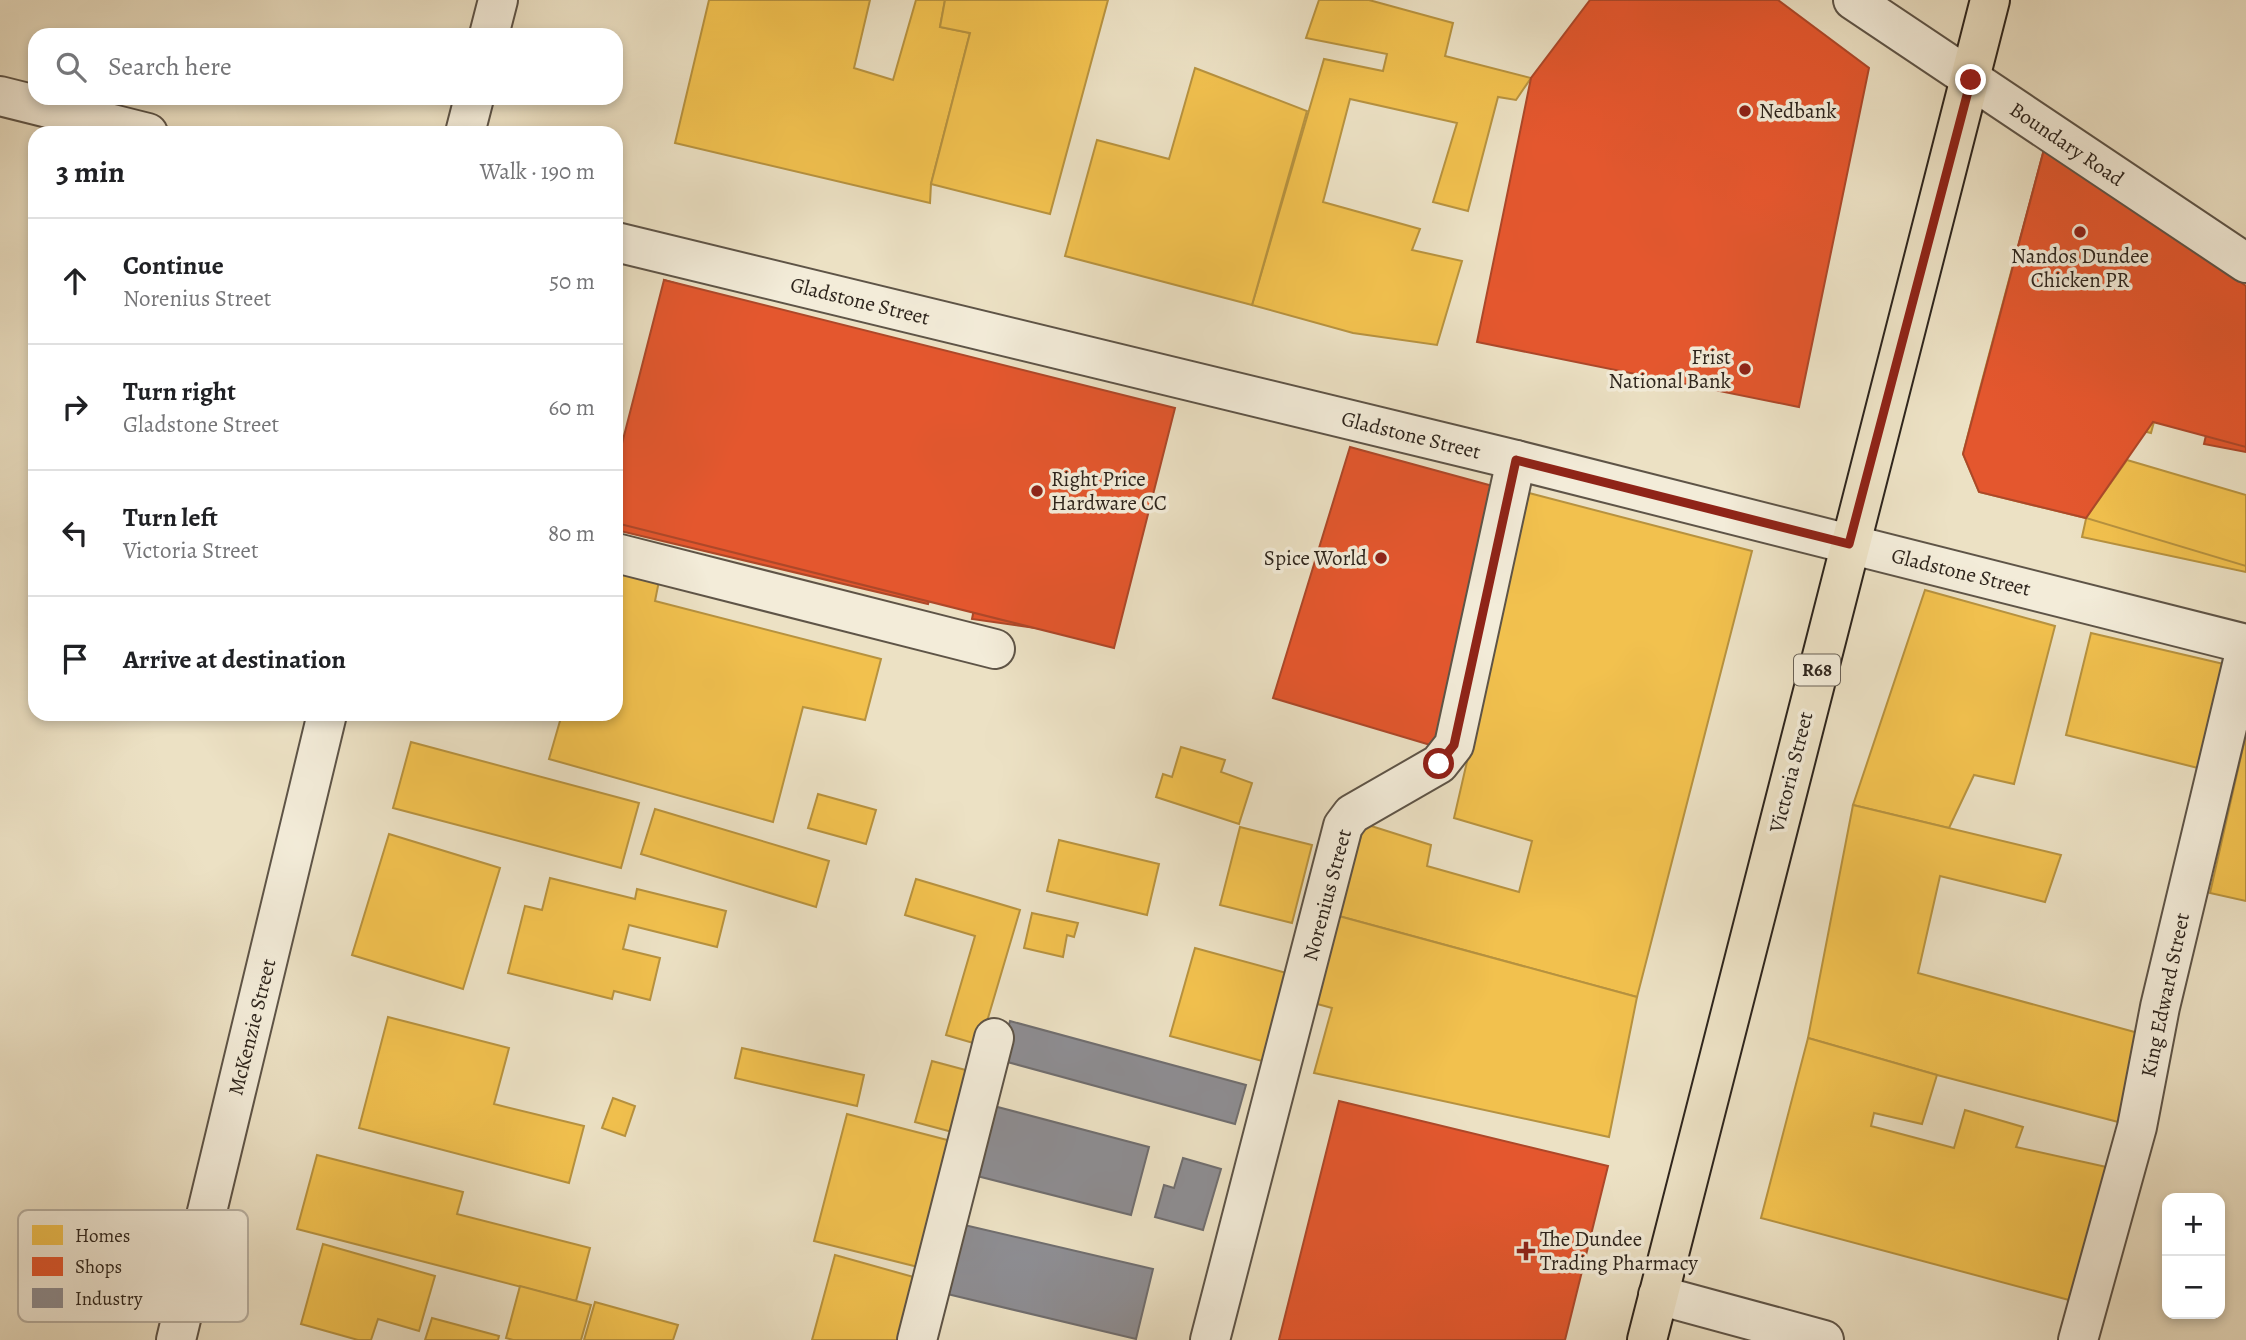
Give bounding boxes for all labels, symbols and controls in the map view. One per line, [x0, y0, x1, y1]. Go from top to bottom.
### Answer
search box [28, 28, 623, 105]
icon: search [52, 48, 90, 86]
text: Search here [108, 49, 232, 84]
route end [1955, 64, 1986, 95]
street label: Boundary Road [2004, 95, 2130, 193]
place label: Nedbank [1759, 97, 1837, 125]
marker: Nedbank [1737, 103, 1753, 119]
text: 3 min [56, 152, 125, 192]
text: Walk · 190 m [480, 156, 595, 187]
marker: Nandos Dundee Chicken PR [2072, 224, 2088, 240]
place label: Nandos Dundee Chicken PR [2011, 242, 2149, 294]
text: Continue [123, 248, 224, 283]
icon: ahead [56, 262, 94, 300]
text: 50 m [549, 266, 595, 297]
street label: Gladstone Street [787, 270, 933, 332]
text: Norenius Street [123, 283, 271, 314]
place label: Frist National Bank [1608, 343, 1732, 395]
marker: Frist National Bank [1737, 361, 1753, 377]
text: Turn right [123, 374, 236, 409]
icon: right [56, 388, 94, 426]
text: 60 m [548, 392, 595, 423]
street label: Gladstone Street [1338, 404, 1484, 466]
text: Gladstone Street [123, 409, 279, 440]
place label: Right Price Hardware CC [1051, 465, 1167, 517]
marker: Right Price Hardware CC [1029, 483, 1045, 499]
text: Turn left [123, 500, 218, 535]
icon: left [56, 514, 94, 552]
text: 80 m [548, 518, 595, 549]
text: Victoria Street [123, 535, 259, 566]
street label: Gladstone Street [1888, 541, 2034, 603]
place label: Spice World [1264, 544, 1368, 572]
marker: Spice World [1373, 550, 1389, 566]
icon: arrive [56, 640, 94, 678]
text: Arrive at destination [123, 642, 346, 677]
road number: R68 [1794, 654, 1840, 685]
street label: Victoria Street [1762, 709, 1820, 836]
route start [1423, 748, 1454, 779]
street label: Norenius Street [1296, 826, 1358, 964]
street label: King Edward Street [2134, 910, 2196, 1080]
street label: McKenzie Street [221, 956, 283, 1098]
map controls [2162, 1193, 2225, 1319]
button: + [2162, 1193, 2225, 1256]
legend [18, 1210, 248, 1322]
text: Homes [75, 1223, 130, 1249]
place label: The Dundee Trading Pharmacy [1540, 1225, 1699, 1277]
marker: The Dundee Trading Pharmacy [1518, 1243, 1534, 1259]
text: Shops [75, 1254, 122, 1280]
button: − [2162, 1256, 2225, 1319]
text: Industry [75, 1286, 143, 1312]

